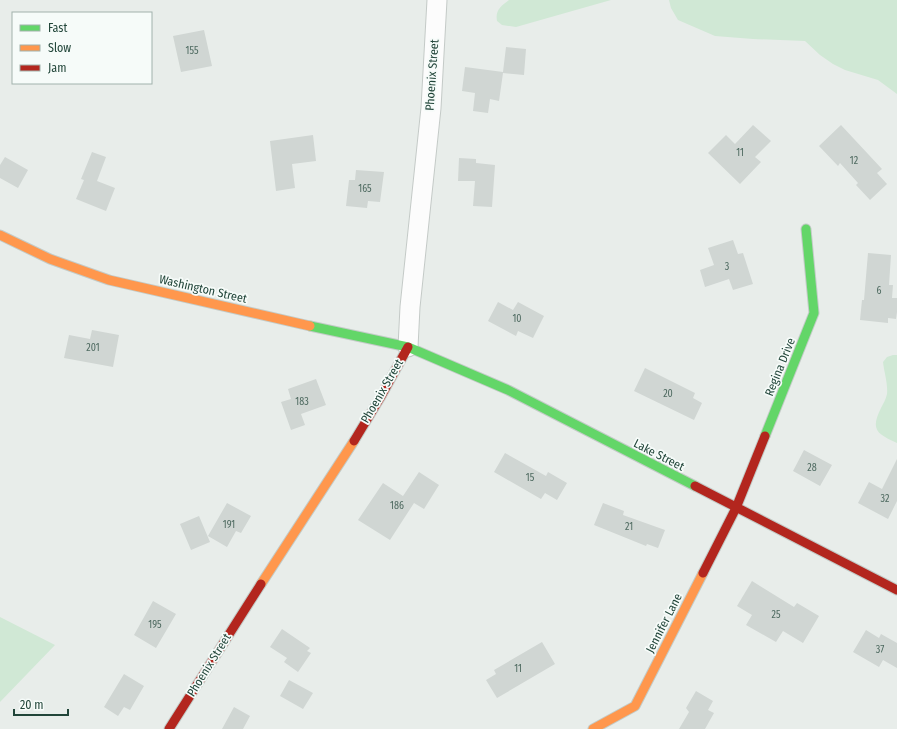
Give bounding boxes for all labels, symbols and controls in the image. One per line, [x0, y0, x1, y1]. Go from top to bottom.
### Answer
legend [12, 12, 152, 84]
text: Fast [48, 21, 67, 35]
street label: Phoenix Street [423, 39, 441, 111]
text: Slow [48, 41, 71, 55]
house number: 155 [185, 45, 199, 57]
text: Jam [48, 61, 66, 75]
house number: 11 [736, 147, 744, 159]
house number: 12 [850, 155, 859, 167]
house number: 165 [358, 183, 372, 195]
house number: 3 [725, 261, 730, 273]
street label: Washington Street [158, 272, 248, 306]
house number: 6 [877, 285, 882, 297]
house number: 10 [512, 313, 522, 325]
street label: Regina Drive [762, 336, 798, 398]
house number: 201 [86, 342, 100, 354]
street label: Phoenix Street [358, 356, 406, 425]
house number: 20 [663, 388, 673, 400]
house number: 183 [295, 396, 309, 408]
street label: Lake Street [631, 436, 687, 474]
house number: 28 [807, 462, 817, 474]
house number: 15 [526, 472, 535, 484]
house number: 32 [881, 493, 890, 505]
house number: 186 [390, 500, 404, 512]
house number: 191 [223, 519, 235, 531]
house number: 21 [625, 521, 633, 533]
street label: Jennifer Lane [643, 591, 685, 655]
house number: 25 [772, 609, 781, 621]
house number: 195 [148, 619, 162, 631]
street label: Phoenix Street [184, 631, 234, 699]
house number: 37 [876, 644, 884, 656]
house number: 11 [514, 663, 522, 675]
scale bar [14, 691, 68, 717]
text: 20 m [20, 698, 44, 712]

